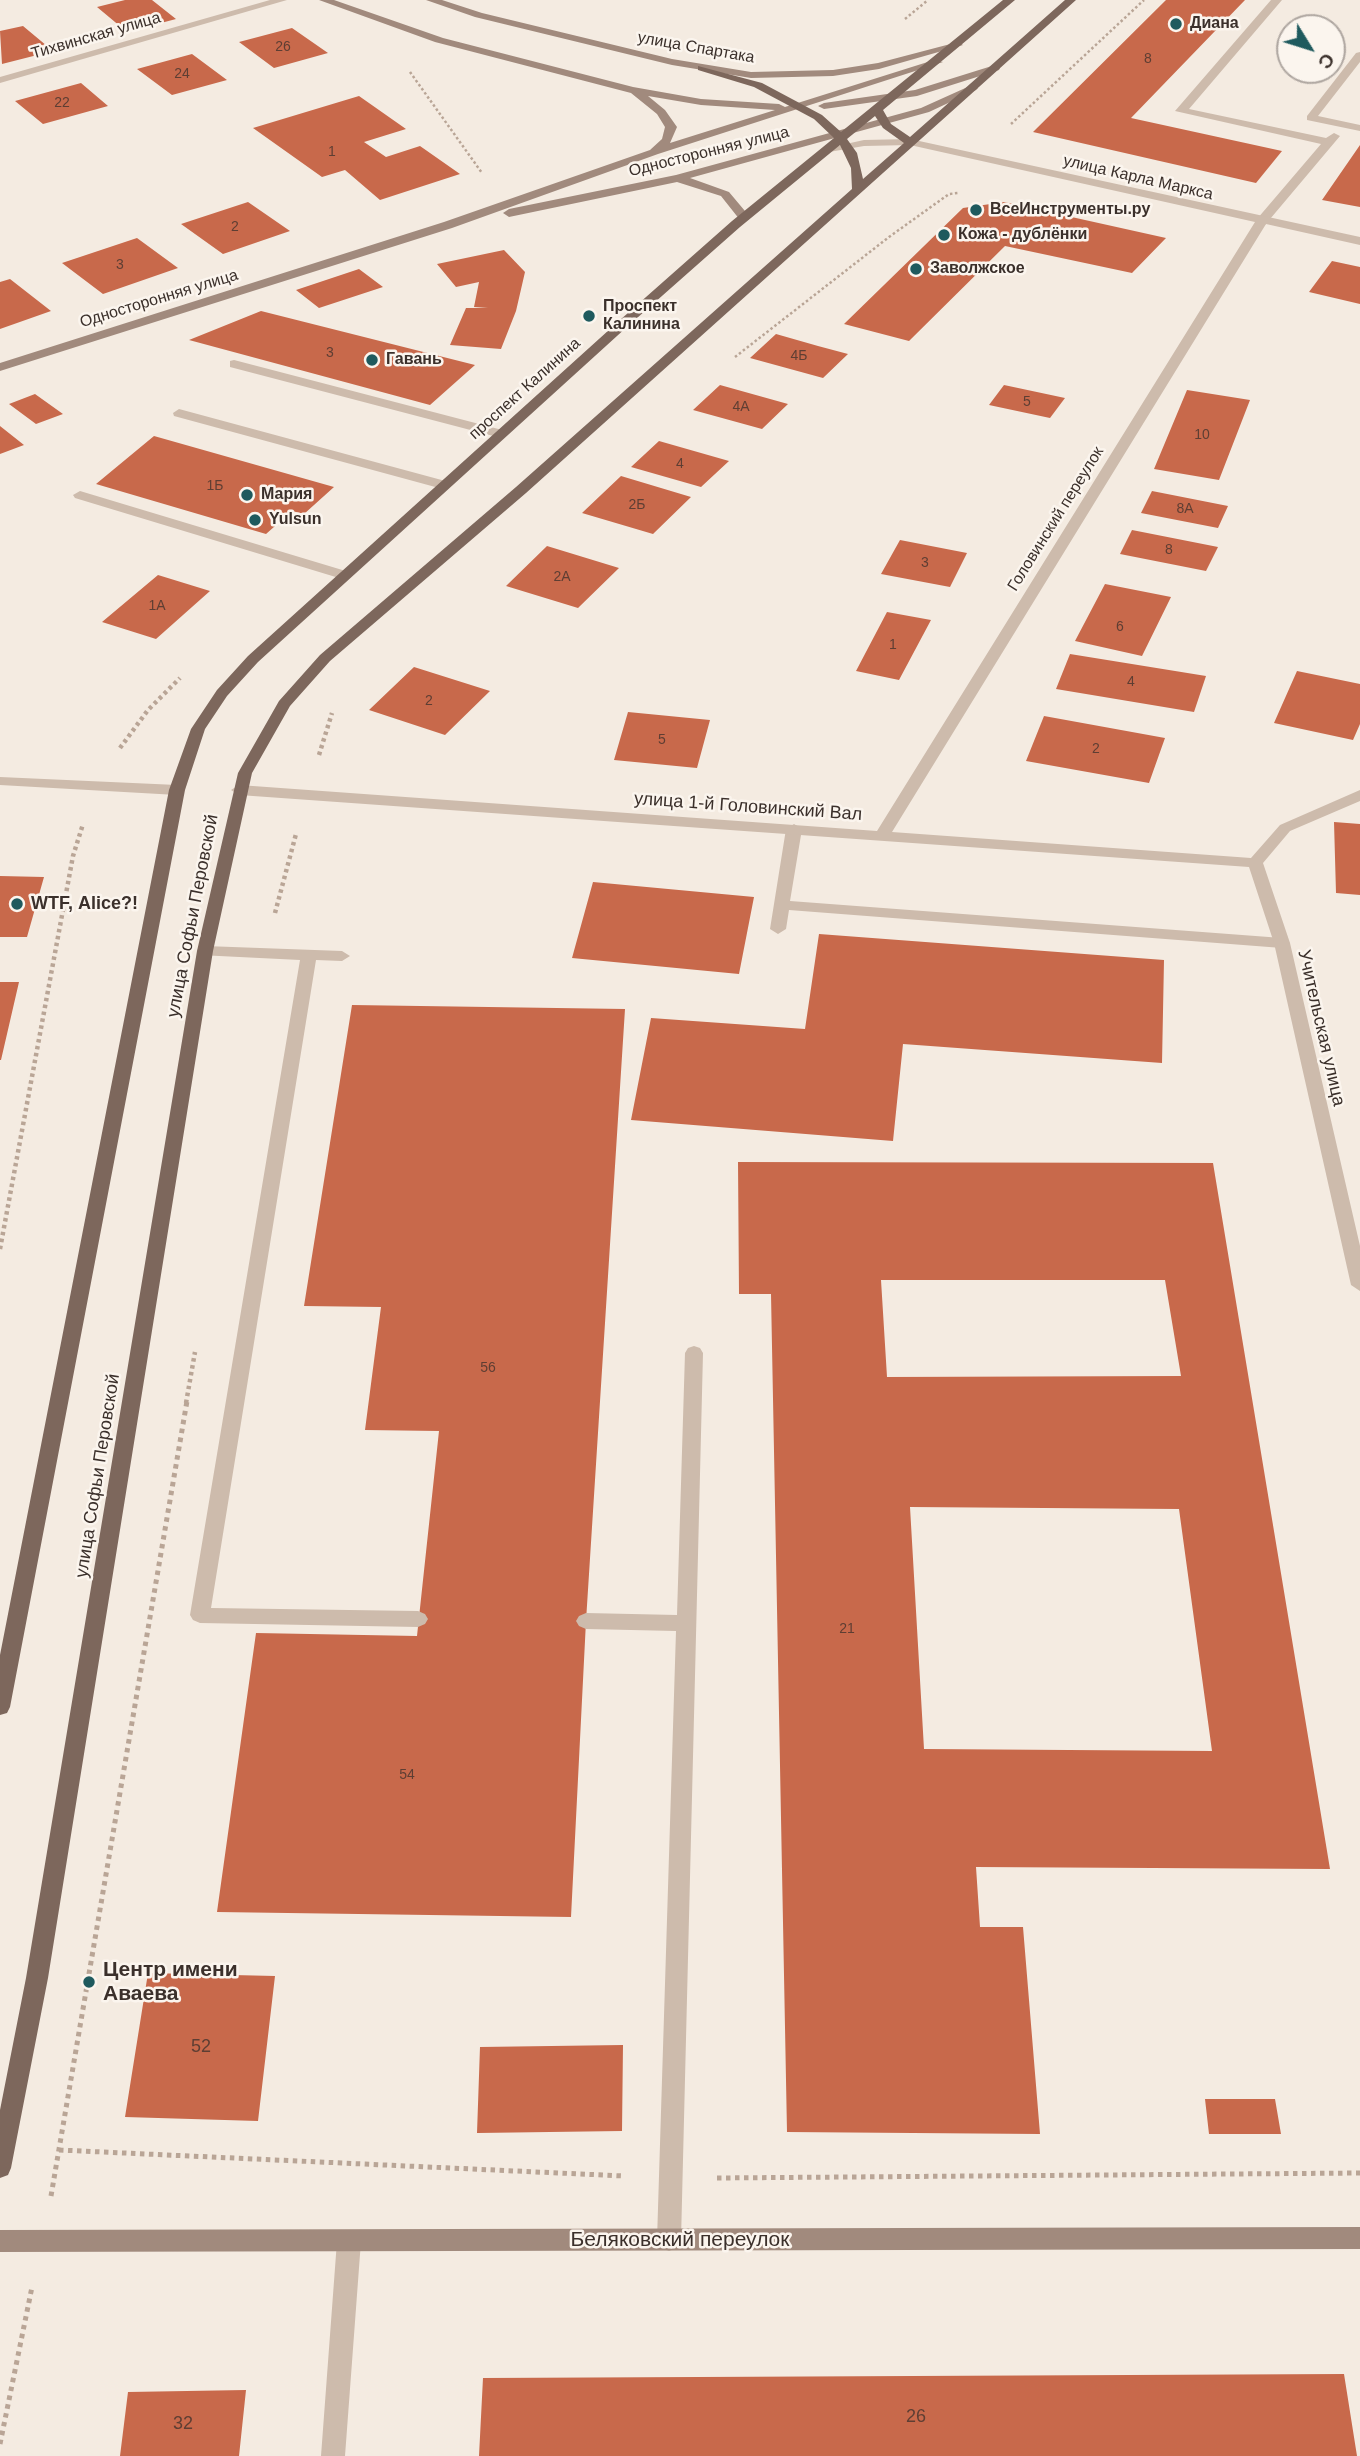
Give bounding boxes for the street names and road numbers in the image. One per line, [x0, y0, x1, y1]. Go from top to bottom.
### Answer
street label: Тихвинская улица [29, 8, 163, 64]
street label: улица Спартака [636, 28, 756, 68]
street label: Односторонняя улица [627, 123, 791, 181]
street label: улица Карла Маркса [1061, 151, 1215, 205]
street label: Односторонняя улица [78, 266, 240, 332]
street label: проспект Калинина [465, 334, 585, 444]
street label: Головинский переулок [1004, 443, 1108, 595]
street label: улица 1-й Головинский Вал [633, 788, 863, 826]
street label: улица Софьи Перовской [163, 813, 223, 1019]
street label: Учительская улица [1293, 948, 1349, 1108]
street label: улица Софьи Перовской [71, 1372, 125, 1580]
street label: Беляковский переулок [571, 2227, 789, 2253]

